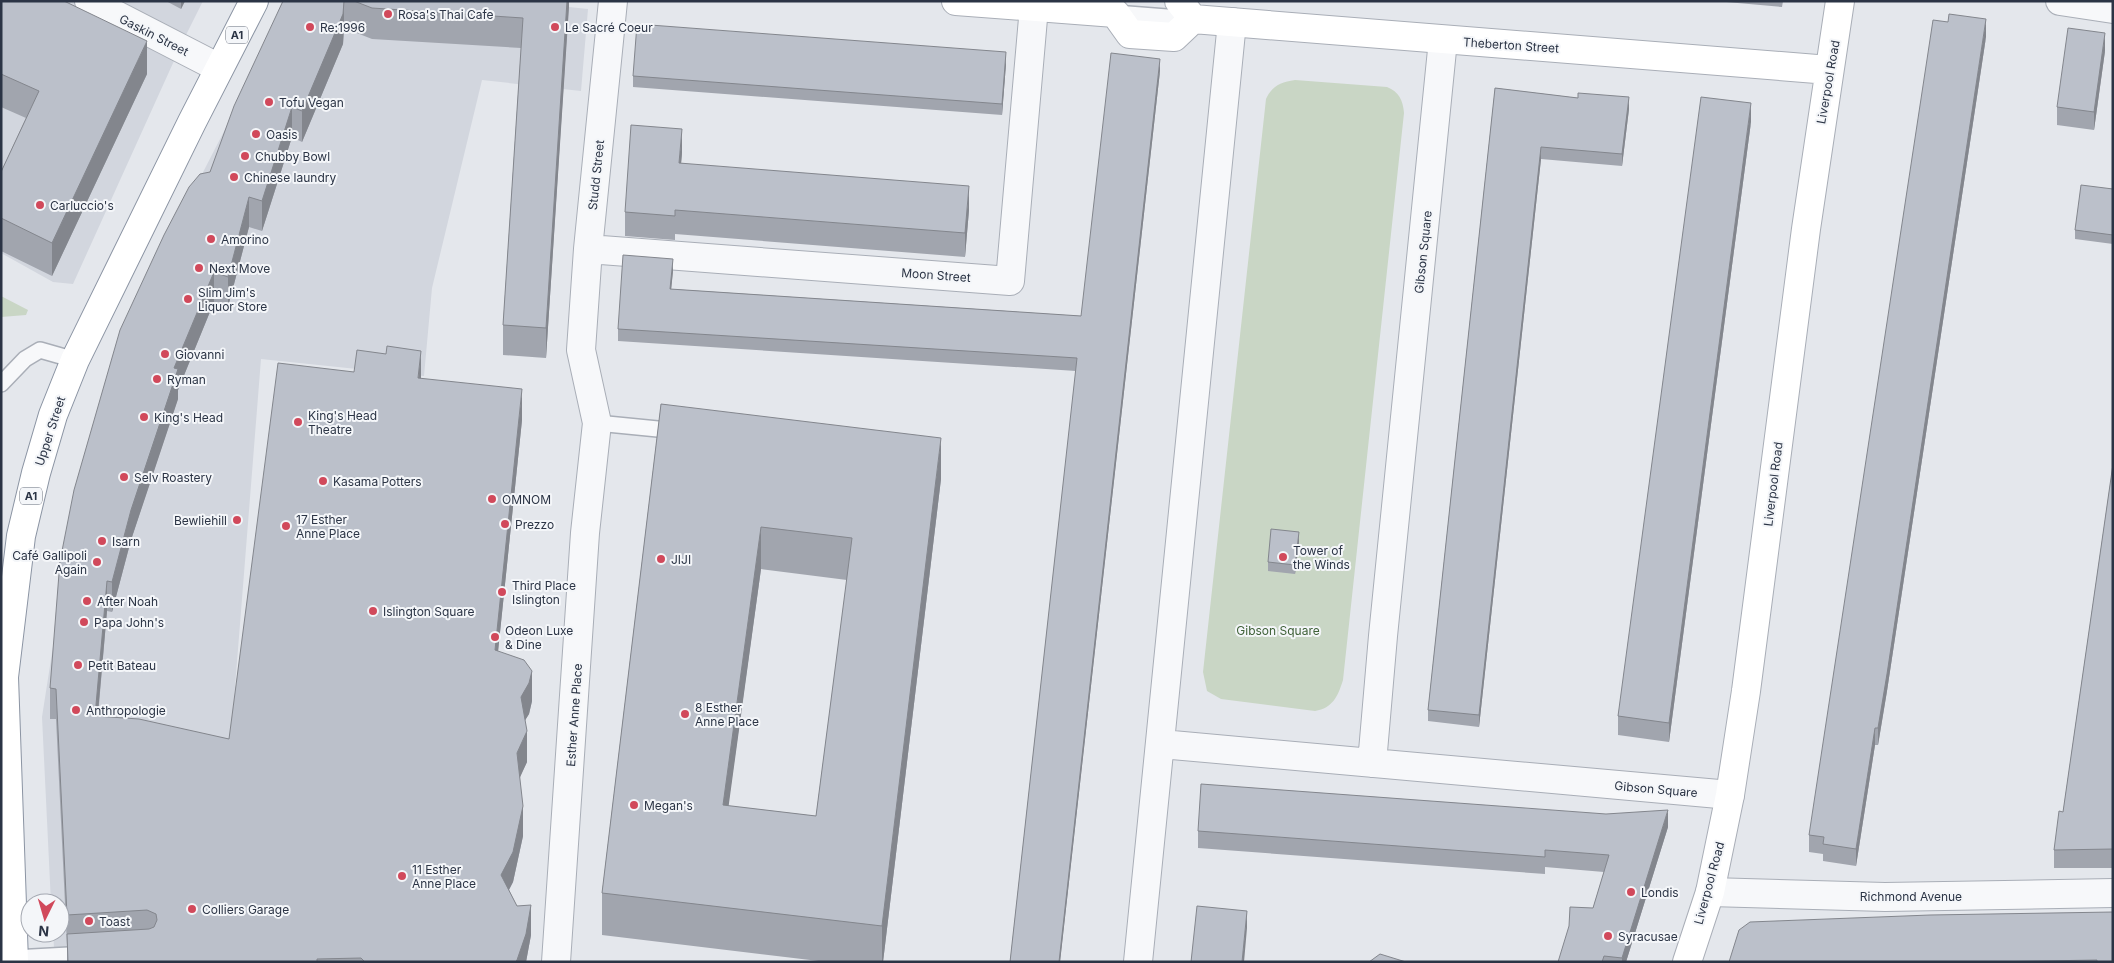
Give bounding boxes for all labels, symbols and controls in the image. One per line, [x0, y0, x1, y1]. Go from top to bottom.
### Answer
place label: Rosa's Thai Cafe [398, 7, 494, 22]
marker: Rosa's Thai Cafe [382, 8, 394, 20]
street label: Gaskin Street [117, 11, 191, 59]
place label: Re:1996 [320, 20, 365, 35]
place label: Le Sacré Coeur [565, 20, 653, 35]
marker: Re:1996 [304, 21, 316, 33]
marker: Le Sacré Coeur [549, 21, 561, 33]
road number: A1 [226, 26, 248, 44]
street label: Theberton Street [1462, 34, 1560, 56]
street label: Liverpool Road [1813, 39, 1843, 125]
place label: Tofu Vegan [279, 95, 344, 110]
marker: Tofu Vegan [263, 96, 275, 108]
place label: Oasis [266, 127, 298, 142]
marker: Oasis [250, 128, 262, 140]
street label: Studd Street [585, 139, 607, 211]
place label: Chubby Bowl [255, 149, 330, 164]
marker: Chubby Bowl [239, 150, 251, 162]
place label: Chinese laundry [244, 170, 336, 185]
marker: Chinese laundry [228, 171, 240, 183]
place label: Carluccio's [50, 198, 114, 213]
marker: Carluccio's [34, 199, 46, 211]
street label: Gibson Square [1411, 210, 1435, 294]
place label: Amorino [221, 232, 269, 247]
marker: Amorino [205, 233, 217, 245]
place label: Next Move [209, 261, 270, 276]
marker: Next Move [193, 262, 205, 274]
street label: Moon Street [901, 265, 971, 285]
place label: Slim Jim's Liquor Store [198, 285, 267, 314]
marker: Slim Jim's Liquor Store [182, 293, 194, 305]
place label: Giovanni [175, 347, 224, 362]
marker: Giovanni [159, 348, 171, 360]
place label: Ryman [167, 372, 206, 387]
marker: Ryman [151, 373, 163, 385]
street label: Upper Street [32, 394, 68, 468]
place label: King's Head Theatre [308, 408, 377, 437]
place label: King's Head [154, 410, 223, 425]
marker: King's Head [138, 411, 150, 423]
marker: King's Head Theatre [292, 416, 304, 428]
street label: Liverpool Road [1760, 441, 1786, 527]
place label: Selv Roastery [134, 470, 212, 485]
marker: Selv Roastery [118, 471, 130, 483]
place label: Kasama Potters [333, 474, 422, 489]
marker: Kasama Potters [317, 475, 329, 487]
road number: A1 [20, 488, 42, 504]
place label: OMNOM [502, 492, 551, 507]
marker: OMNOM [486, 493, 498, 505]
place label: 17 Esther Anne Place [296, 512, 360, 541]
place label: Bewliehill [174, 513, 227, 528]
marker: Bewliehill [231, 514, 243, 526]
place label: Prezzo [515, 517, 554, 532]
marker: Prezzo [499, 518, 511, 530]
marker: 17 Esther Anne Place [280, 520, 292, 532]
place label: Isarn [112, 534, 140, 549]
marker: Isarn [96, 535, 108, 547]
place label: Tower of the Winds [1293, 543, 1350, 572]
place label: Café Gallipoli Again [12, 548, 87, 577]
marker: Tower of the Winds [1277, 551, 1289, 563]
place label: JIJI [671, 552, 691, 567]
marker: JIJI [655, 553, 667, 565]
marker: Café Gallipoli Again [91, 556, 103, 568]
place label: Third Place Islington [512, 578, 576, 607]
marker: Third Place Islington [496, 586, 508, 598]
place label: After Noah [97, 594, 158, 609]
marker: After Noah [81, 595, 93, 607]
place label: Islington Square [383, 604, 474, 619]
marker: Islington Square [367, 605, 379, 617]
place label: Papa John's [94, 615, 164, 630]
marker: Papa John's [78, 616, 90, 628]
place label: Odeon Luxe & Dine [505, 623, 573, 652]
park label: Gibson Square [1236, 623, 1320, 638]
marker: Odeon Luxe & Dine [489, 631, 501, 643]
place label: Petit Bateau [88, 658, 156, 673]
marker: Petit Bateau [72, 659, 84, 671]
street label: Esther Anne Place [563, 663, 585, 767]
place label: 8 Esther Anne Place [695, 700, 759, 729]
place label: Anthropologie [86, 703, 166, 718]
marker: Anthropologie [70, 704, 82, 716]
marker: 8 Esther Anne Place [679, 708, 691, 720]
street label: Gibson Square [1614, 778, 1698, 800]
place label: Megan's [644, 798, 693, 813]
marker: Megan's [628, 799, 640, 811]
street label: Liverpool Road [1691, 840, 1727, 926]
place label: 11 Esther Anne Place [412, 862, 476, 891]
marker: 11 Esther Anne Place [396, 870, 408, 882]
place label: Londis [1641, 885, 1679, 900]
marker: Londis [1625, 886, 1637, 898]
street label: Richmond Avenue [1860, 889, 1962, 904]
north arrow [20, 893, 70, 943]
place label: Colliers Garage [202, 902, 289, 917]
marker: Colliers Garage [186, 903, 198, 915]
place label: Toast [99, 914, 130, 929]
marker: Toast [83, 915, 95, 927]
text: N [38, 923, 50, 940]
place label: Syracusae [1618, 929, 1678, 944]
marker: Syracusae [1602, 930, 1614, 942]

